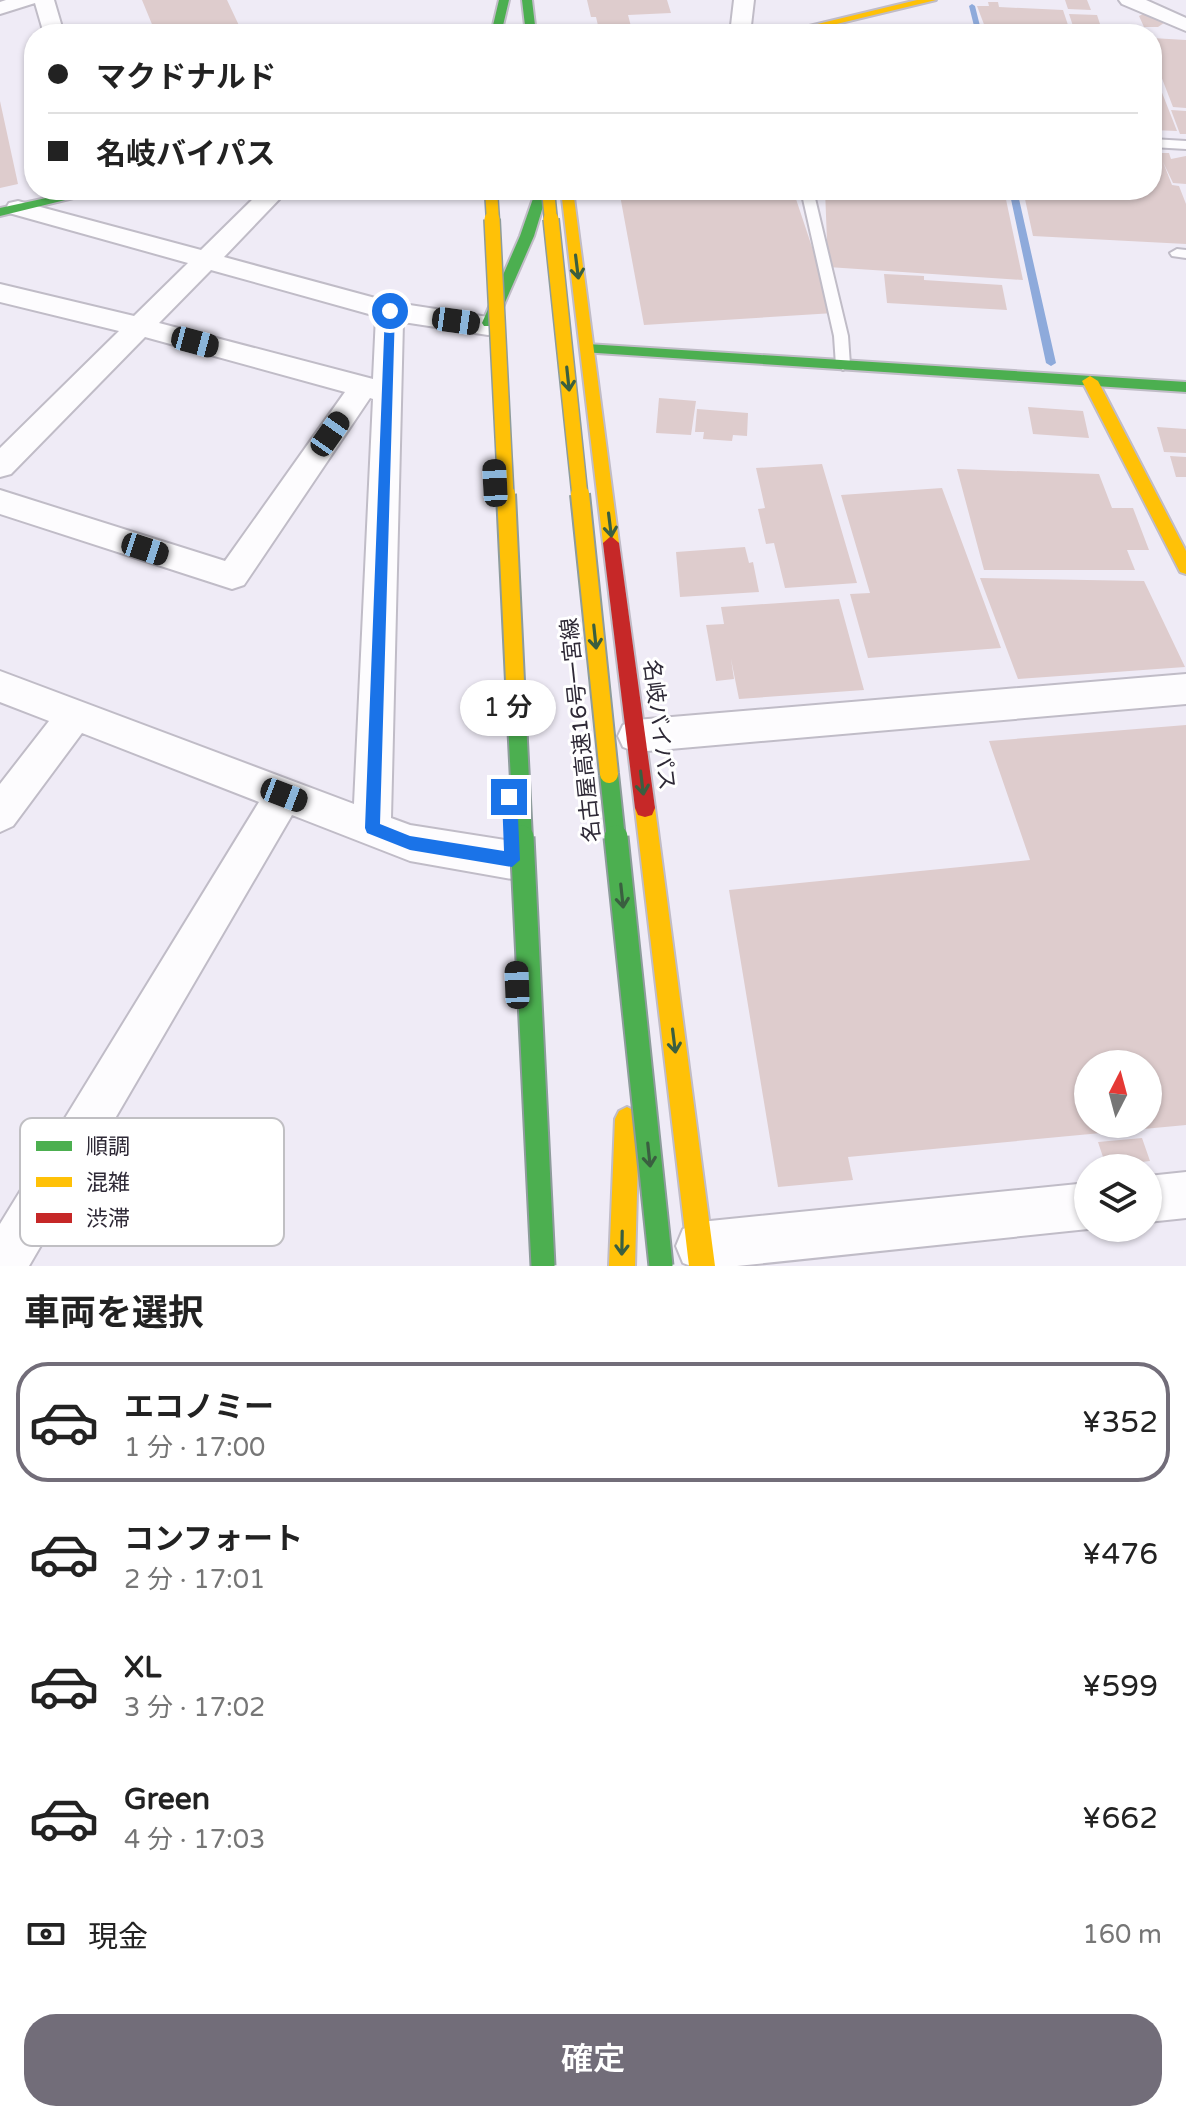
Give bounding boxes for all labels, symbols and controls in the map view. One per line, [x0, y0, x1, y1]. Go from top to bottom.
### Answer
text: マクドナルド [96, 59, 276, 96]
text: 名岐バイパス [96, 136, 275, 173]
one-way arrow [570, 254, 585, 280]
route start [372, 293, 408, 329]
car [431, 306, 481, 336]
car [169, 324, 221, 360]
one-way arrow [561, 365, 576, 392]
car [306, 407, 354, 461]
car [482, 458, 508, 508]
one-way arrow [602, 511, 617, 538]
car [118, 530, 172, 568]
street label: 名古屋高速16号一宮線 [556, 616, 606, 844]
one-way arrow [588, 624, 603, 650]
street label: 名岐バイパス [638, 658, 680, 792]
callout: 1 分 [461, 681, 557, 737]
text: 1 分 [483, 692, 533, 723]
one-way arrow [634, 769, 649, 796]
car [257, 775, 311, 815]
route end [491, 779, 527, 815]
one-way arrow [615, 882, 630, 909]
car [504, 961, 530, 1009]
one-way arrow [667, 1028, 682, 1053]
north arrow [1074, 1050, 1162, 1138]
map controls [1074, 1050, 1162, 1242]
legend [20, 1118, 284, 1246]
text: 順調 [86, 1134, 130, 1160]
one-way arrow [642, 1141, 657, 1168]
button: layers [1074, 1154, 1162, 1242]
text: 混雑 [86, 1170, 130, 1196]
text: 渋滞 [86, 1206, 130, 1232]
one-way arrow [615, 1229, 630, 1256]
text: 車両を選択 [24, 1292, 204, 1335]
icon: car [28, 1386, 100, 1458]
text: エコノミー [124, 1389, 274, 1426]
text: ¥352 [1082, 1404, 1158, 1441]
text: 1 分 · 17:00 [124, 1432, 265, 1463]
icon: car [28, 1518, 100, 1590]
text: コンフォート [124, 1521, 303, 1558]
text: ¥476 [1082, 1536, 1158, 1573]
text: 2 分 · 17:01 [124, 1564, 265, 1595]
text: XL [124, 1649, 161, 1686]
icon: car [28, 1650, 100, 1722]
text: ¥599 [1082, 1668, 1158, 1705]
text: 3 分 · 17:02 [124, 1692, 265, 1723]
text: Green [124, 1781, 210, 1818]
icon: car [28, 1782, 100, 1854]
text: ¥662 [1082, 1800, 1158, 1837]
text: 4 分 · 17:03 [124, 1824, 265, 1855]
icon: cash [24, 1912, 68, 1956]
text: 現金 [88, 1919, 148, 1956]
text: 160 m [1082, 1919, 1162, 1950]
button: 確定 [24, 2014, 1162, 2106]

